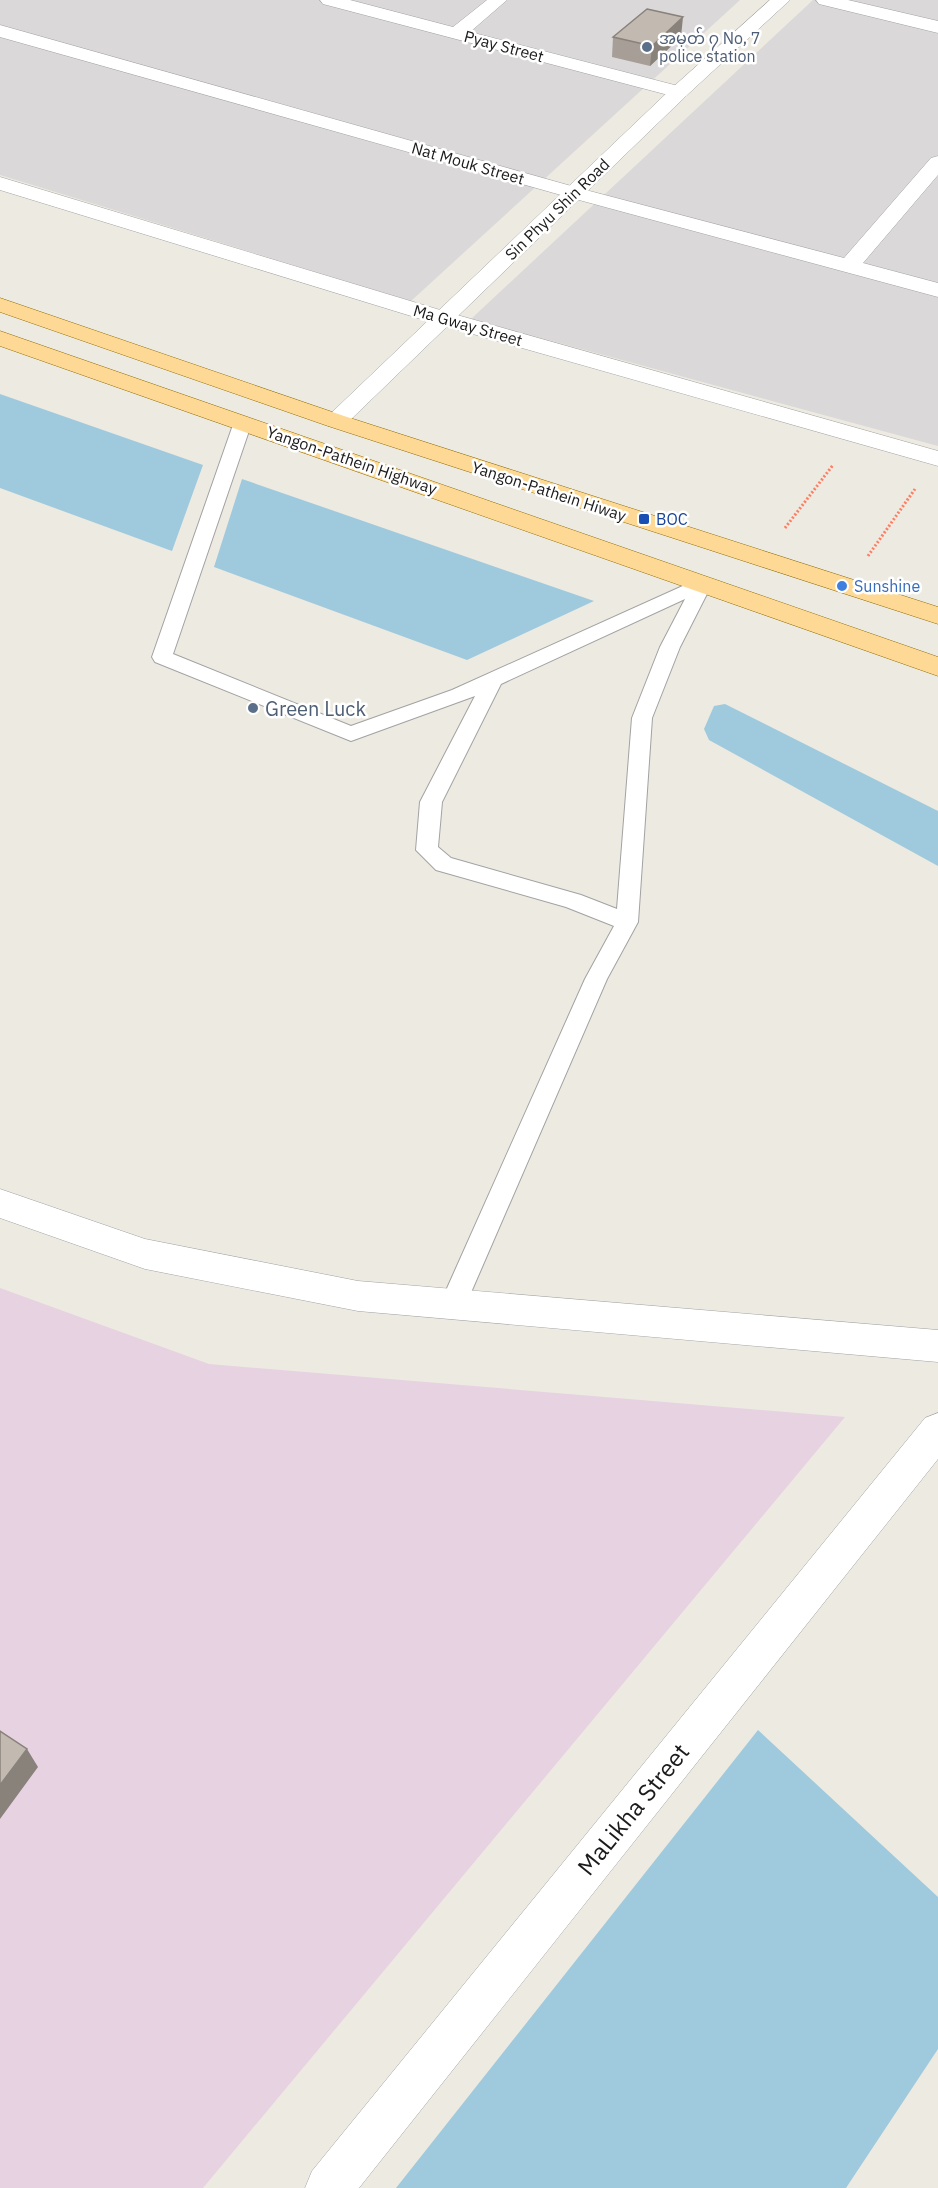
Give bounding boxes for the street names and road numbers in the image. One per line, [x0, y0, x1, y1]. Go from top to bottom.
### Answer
street label: Pyay Street [462, 26, 546, 66]
street label: Nat Mouk Street [409, 137, 527, 189]
street label: Sin Phyu Shin Road [501, 154, 613, 264]
street label: Ma Gway Street [411, 300, 525, 350]
street label: Yangon-Pathein Highway [264, 421, 440, 499]
street label: Yangon-Pathein Hiway [469, 457, 629, 525]
street label: MaLikha Street [570, 1736, 696, 1882]

